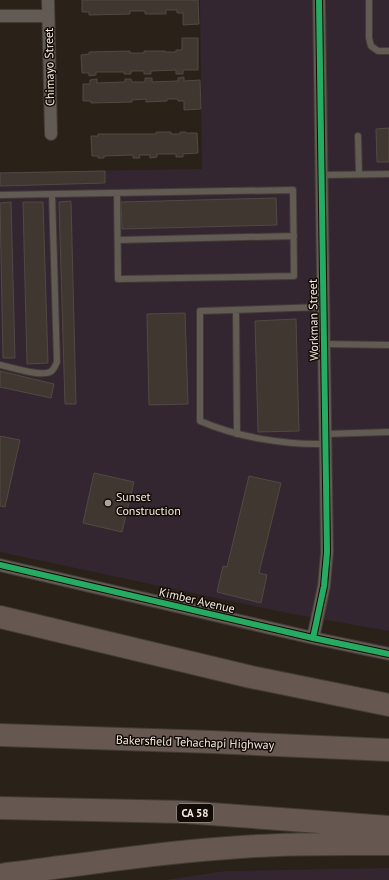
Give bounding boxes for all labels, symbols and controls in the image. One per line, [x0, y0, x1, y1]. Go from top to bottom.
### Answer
street label: Chimayo Street [41, 28, 57, 106]
street label: Workman Street [305, 279, 321, 361]
place label: Sunset Construction [116, 489, 181, 518]
marker: Sunset Construction [103, 498, 113, 508]
street label: Kimber Avenue [158, 584, 236, 616]
street label: Bakersfield Tehachapi Highway [116, 732, 275, 752]
road number: CA 58 [177, 804, 213, 822]

